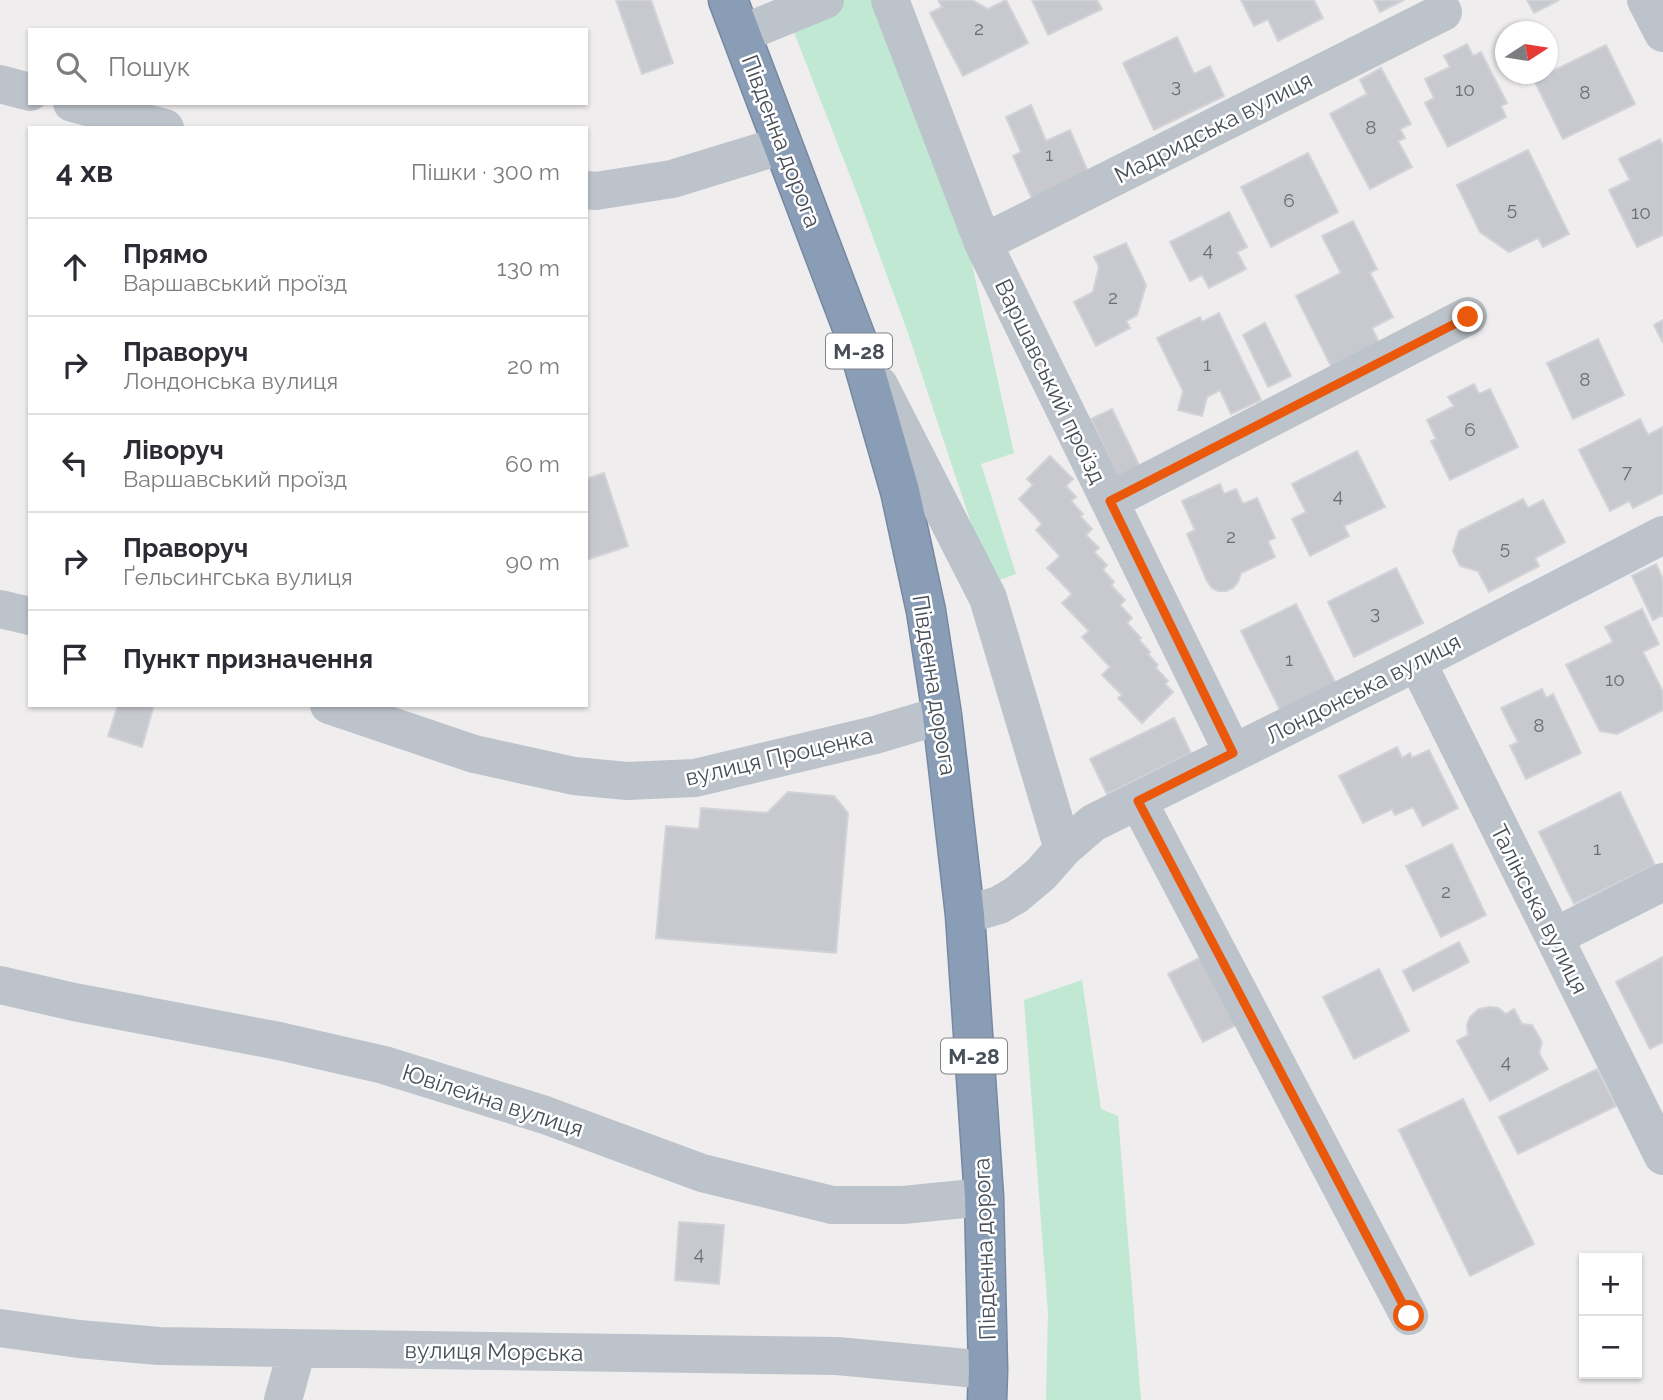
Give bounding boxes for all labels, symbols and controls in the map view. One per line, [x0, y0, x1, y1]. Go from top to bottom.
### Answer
house number: 2 [974, 17, 984, 39]
north arrow [1495, 21, 1558, 84]
search box [28, 28, 588, 105]
icon: search [52, 48, 90, 86]
street label: Південна дорога [737, 51, 827, 231]
text: Пошук [108, 52, 190, 82]
street label: Мадридська вулиця [1110, 65, 1316, 189]
house number: 3 [1171, 74, 1181, 96]
house number: 10 [1455, 78, 1475, 100]
house number: 8 [1579, 81, 1591, 103]
house number: 8 [1365, 116, 1377, 138]
house number: 1 [1045, 143, 1053, 165]
text: 4 хв [56, 154, 113, 189]
text: Пішки · 300 m [411, 158, 560, 185]
house number: 6 [1283, 189, 1295, 211]
house number: 5 [1507, 197, 1517, 219]
house number: 10 [1631, 201, 1651, 223]
house number: 4 [1203, 238, 1213, 260]
text: Прямо [123, 239, 208, 269]
icon: ahead [56, 248, 94, 286]
text: 130 m [497, 254, 560, 281]
text: Варшавський проїзд [123, 269, 347, 296]
street label: Варшавський проїзд [990, 274, 1112, 488]
house number: 2 [1108, 286, 1118, 308]
route end [1452, 301, 1483, 332]
road number: М-28 [826, 334, 892, 368]
text: Праворуч [123, 337, 248, 367]
icon: right [56, 346, 94, 384]
text: 20 m [507, 352, 560, 379]
house number: 1 [1203, 353, 1211, 375]
text: Лондонська вулиця [123, 367, 338, 394]
house number: 8 [1579, 368, 1591, 390]
house number: 6 [1464, 418, 1476, 440]
text: Ліворуч [123, 435, 224, 465]
icon: left [56, 444, 94, 482]
text: 60 m [505, 450, 560, 477]
house number: 7 [1622, 460, 1632, 482]
text: Варшавський проїзд [123, 465, 347, 492]
house number: 4 [1333, 484, 1343, 506]
house number: 2 [1226, 525, 1236, 547]
text: Праворуч [123, 533, 248, 563]
house number: 5 [1500, 536, 1510, 558]
icon: right [56, 542, 94, 580]
text: 90 m [505, 548, 560, 575]
text: Ґельсингська вулиця [123, 563, 353, 590]
street label: Південна дорога [907, 593, 963, 777]
house number: 3 [1370, 601, 1380, 623]
street label: Лондонська вулиця [1261, 627, 1465, 749]
icon: arrive [56, 640, 94, 678]
text: Пункт призначення [123, 644, 373, 674]
house number: 1 [1285, 648, 1293, 670]
house number: 10 [1605, 668, 1625, 690]
house number: 8 [1533, 714, 1545, 736]
street label: вулиця Проценка [683, 721, 875, 791]
street label: Талінська вулиця [1486, 820, 1594, 998]
house number: 1 [1593, 837, 1601, 859]
house number: 2 [1441, 880, 1451, 902]
road number: М-28 [941, 1038, 1007, 1074]
house number: 4 [1501, 1050, 1511, 1072]
street label: Ювілейна вулиця [399, 1058, 587, 1142]
street label: Південна дорога [967, 1157, 1001, 1341]
house number: 4 [694, 1242, 704, 1264]
map controls [1579, 1253, 1642, 1379]
button: + [1579, 1253, 1642, 1316]
route start [1393, 1300, 1424, 1331]
button: − [1579, 1316, 1642, 1379]
street label: вулиця Морська [404, 1336, 584, 1366]

